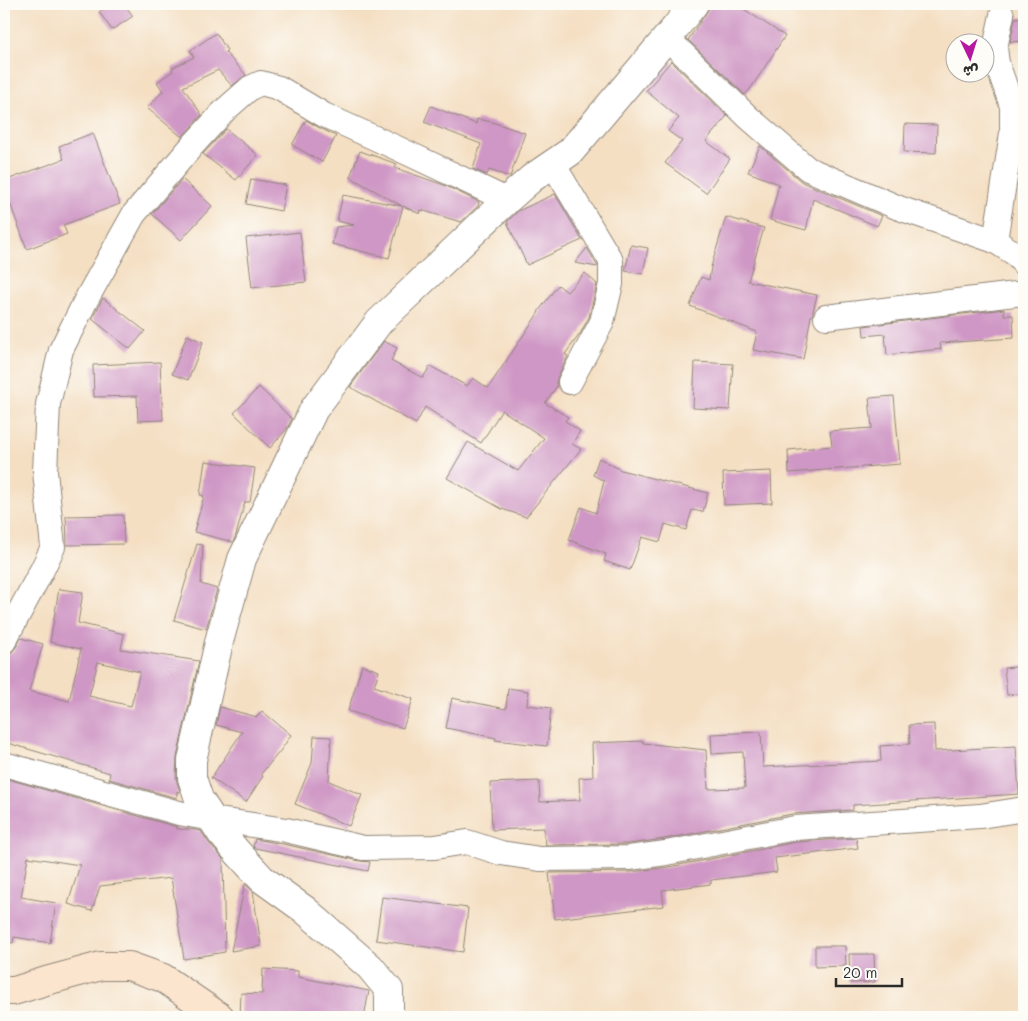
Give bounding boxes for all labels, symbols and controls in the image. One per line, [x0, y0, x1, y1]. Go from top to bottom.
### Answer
north arrow [946, 32, 996, 82]
text: ش [963, 61, 979, 81]
scale bar [836, 956, 902, 988]
text: 20 m [843, 962, 877, 982]

